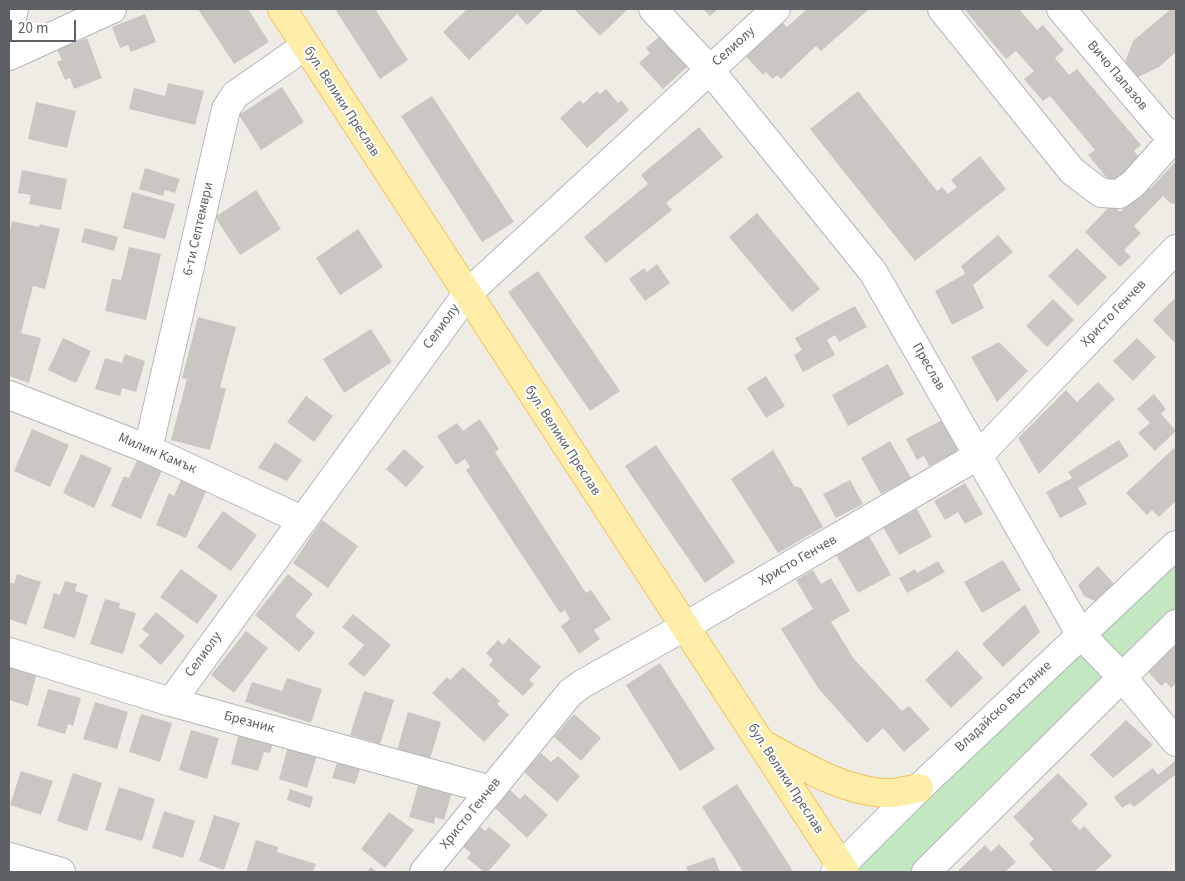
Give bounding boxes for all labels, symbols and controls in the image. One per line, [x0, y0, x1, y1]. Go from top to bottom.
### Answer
scale bar [12, 10, 79, 42]
text: 20 m [18, 18, 48, 39]
street label: Селиолу [709, 23, 759, 71]
street label: Вичо Папазов [1083, 38, 1151, 114]
street label: бул. Велики Преслав [299, 44, 383, 160]
street label: 6-ти Септември [180, 181, 218, 277]
street label: Христо Генчев [1078, 277, 1150, 351]
street label: Селиолу [420, 301, 464, 353]
street label: Преслав [908, 340, 948, 394]
street label: бул. Велики Преслав [520, 383, 604, 499]
street label: Милин Камък [115, 430, 199, 478]
street label: Христо Генчев [756, 532, 840, 590]
street label: Селиолу [182, 629, 226, 681]
street label: Владайско въстание [952, 658, 1056, 756]
street label: Брезник [222, 708, 276, 738]
street label: бул. Велики Преслав [743, 721, 827, 837]
street label: Христо Генчев [437, 775, 505, 853]

